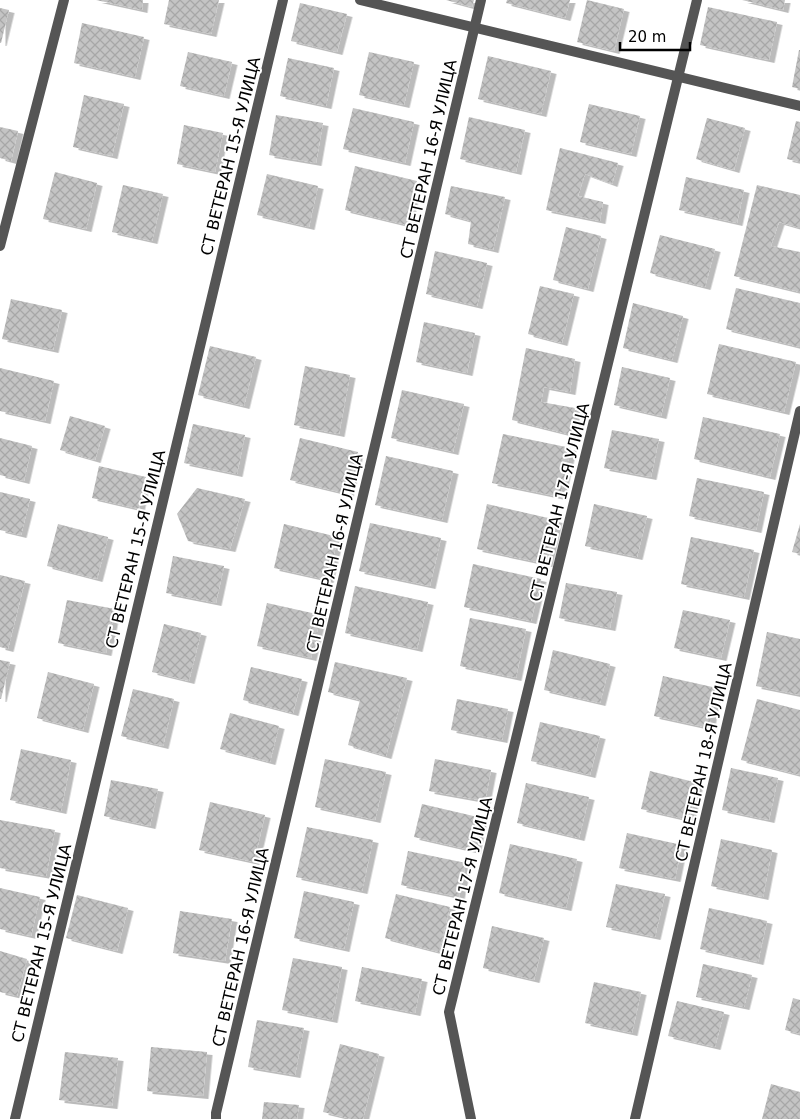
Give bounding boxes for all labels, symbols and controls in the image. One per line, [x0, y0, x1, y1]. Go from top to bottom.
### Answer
scale bar [620, 20, 690, 52]
text: 20 m [628, 28, 666, 46]
street label: СТ ВЕТЕРАН 15-Я УЛИЦА [197, 55, 264, 257]
street label: СТ ВЕТЕРАН 16-Я УЛИЦА [396, 57, 461, 261]
street label: СТ ВЕТЕРАН 17-Я УЛИЦА [526, 401, 593, 603]
street label: СТ ВЕТЕРАН 15-Я УЛИЦА [102, 448, 169, 650]
street label: СТ ВЕТЕРАН 16-Я УЛИЦА [302, 451, 367, 655]
street label: СТ ВЕТЕРАН 18-Я УЛИЦА [671, 660, 736, 864]
street label: СТ ВЕТЕРАН 17-Я УЛИЦА [429, 795, 496, 997]
street label: СТ ВЕТЕРАН 15-Я УЛИЦА [8, 842, 75, 1044]
street label: СТ ВЕТЕРАН 16-Я УЛИЦА [208, 845, 273, 1049]

